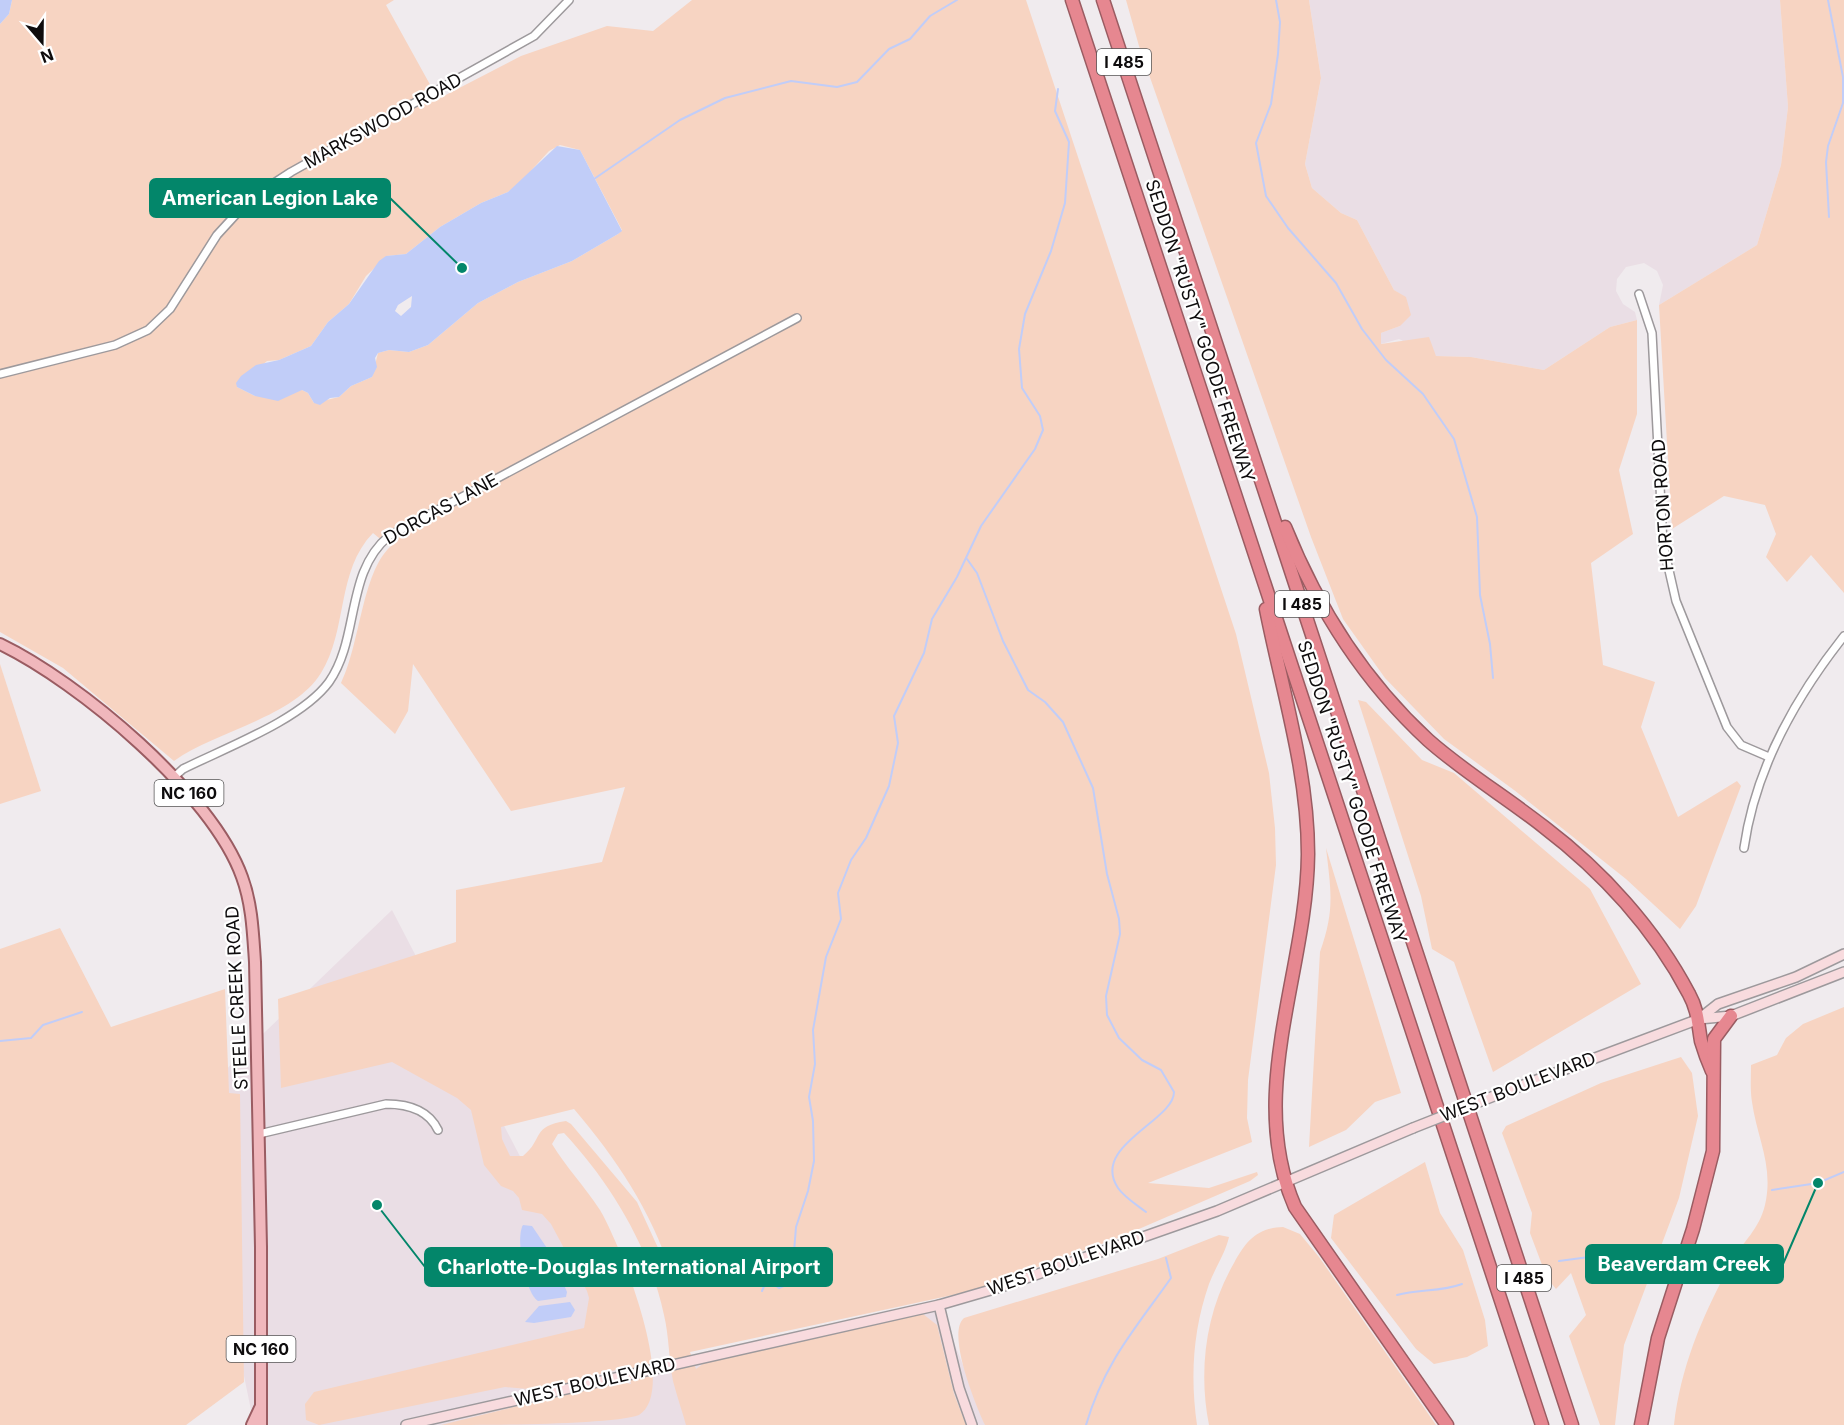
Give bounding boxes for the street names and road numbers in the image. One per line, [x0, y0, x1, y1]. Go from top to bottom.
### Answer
road number: I 485 [1097, 49, 1151, 75]
street label: MARKSWOOD ROAD [300, 68, 465, 173]
street label: SEDDON "RUSTY" GOODE FREEWAY [1142, 177, 1259, 485]
street label: HORTON ROAD [1647, 438, 1678, 572]
street label: DORCAS LANE [380, 469, 501, 549]
road number: I 485 [1275, 591, 1329, 617]
street label: SEDDON "RUSTY" GOODE FREEWAY [1294, 638, 1411, 946]
road number: NC 160 [154, 780, 224, 806]
street label: STEELE CREEK ROAD [221, 905, 252, 1091]
street label: WEST BOULEVARD [1437, 1047, 1599, 1126]
street label: WEST BOULEVARD [984, 1226, 1147, 1299]
road number: I 485 [1497, 1265, 1551, 1291]
road number: NC 160 [226, 1336, 296, 1362]
street label: WEST BOULEVARD [512, 1353, 678, 1410]

